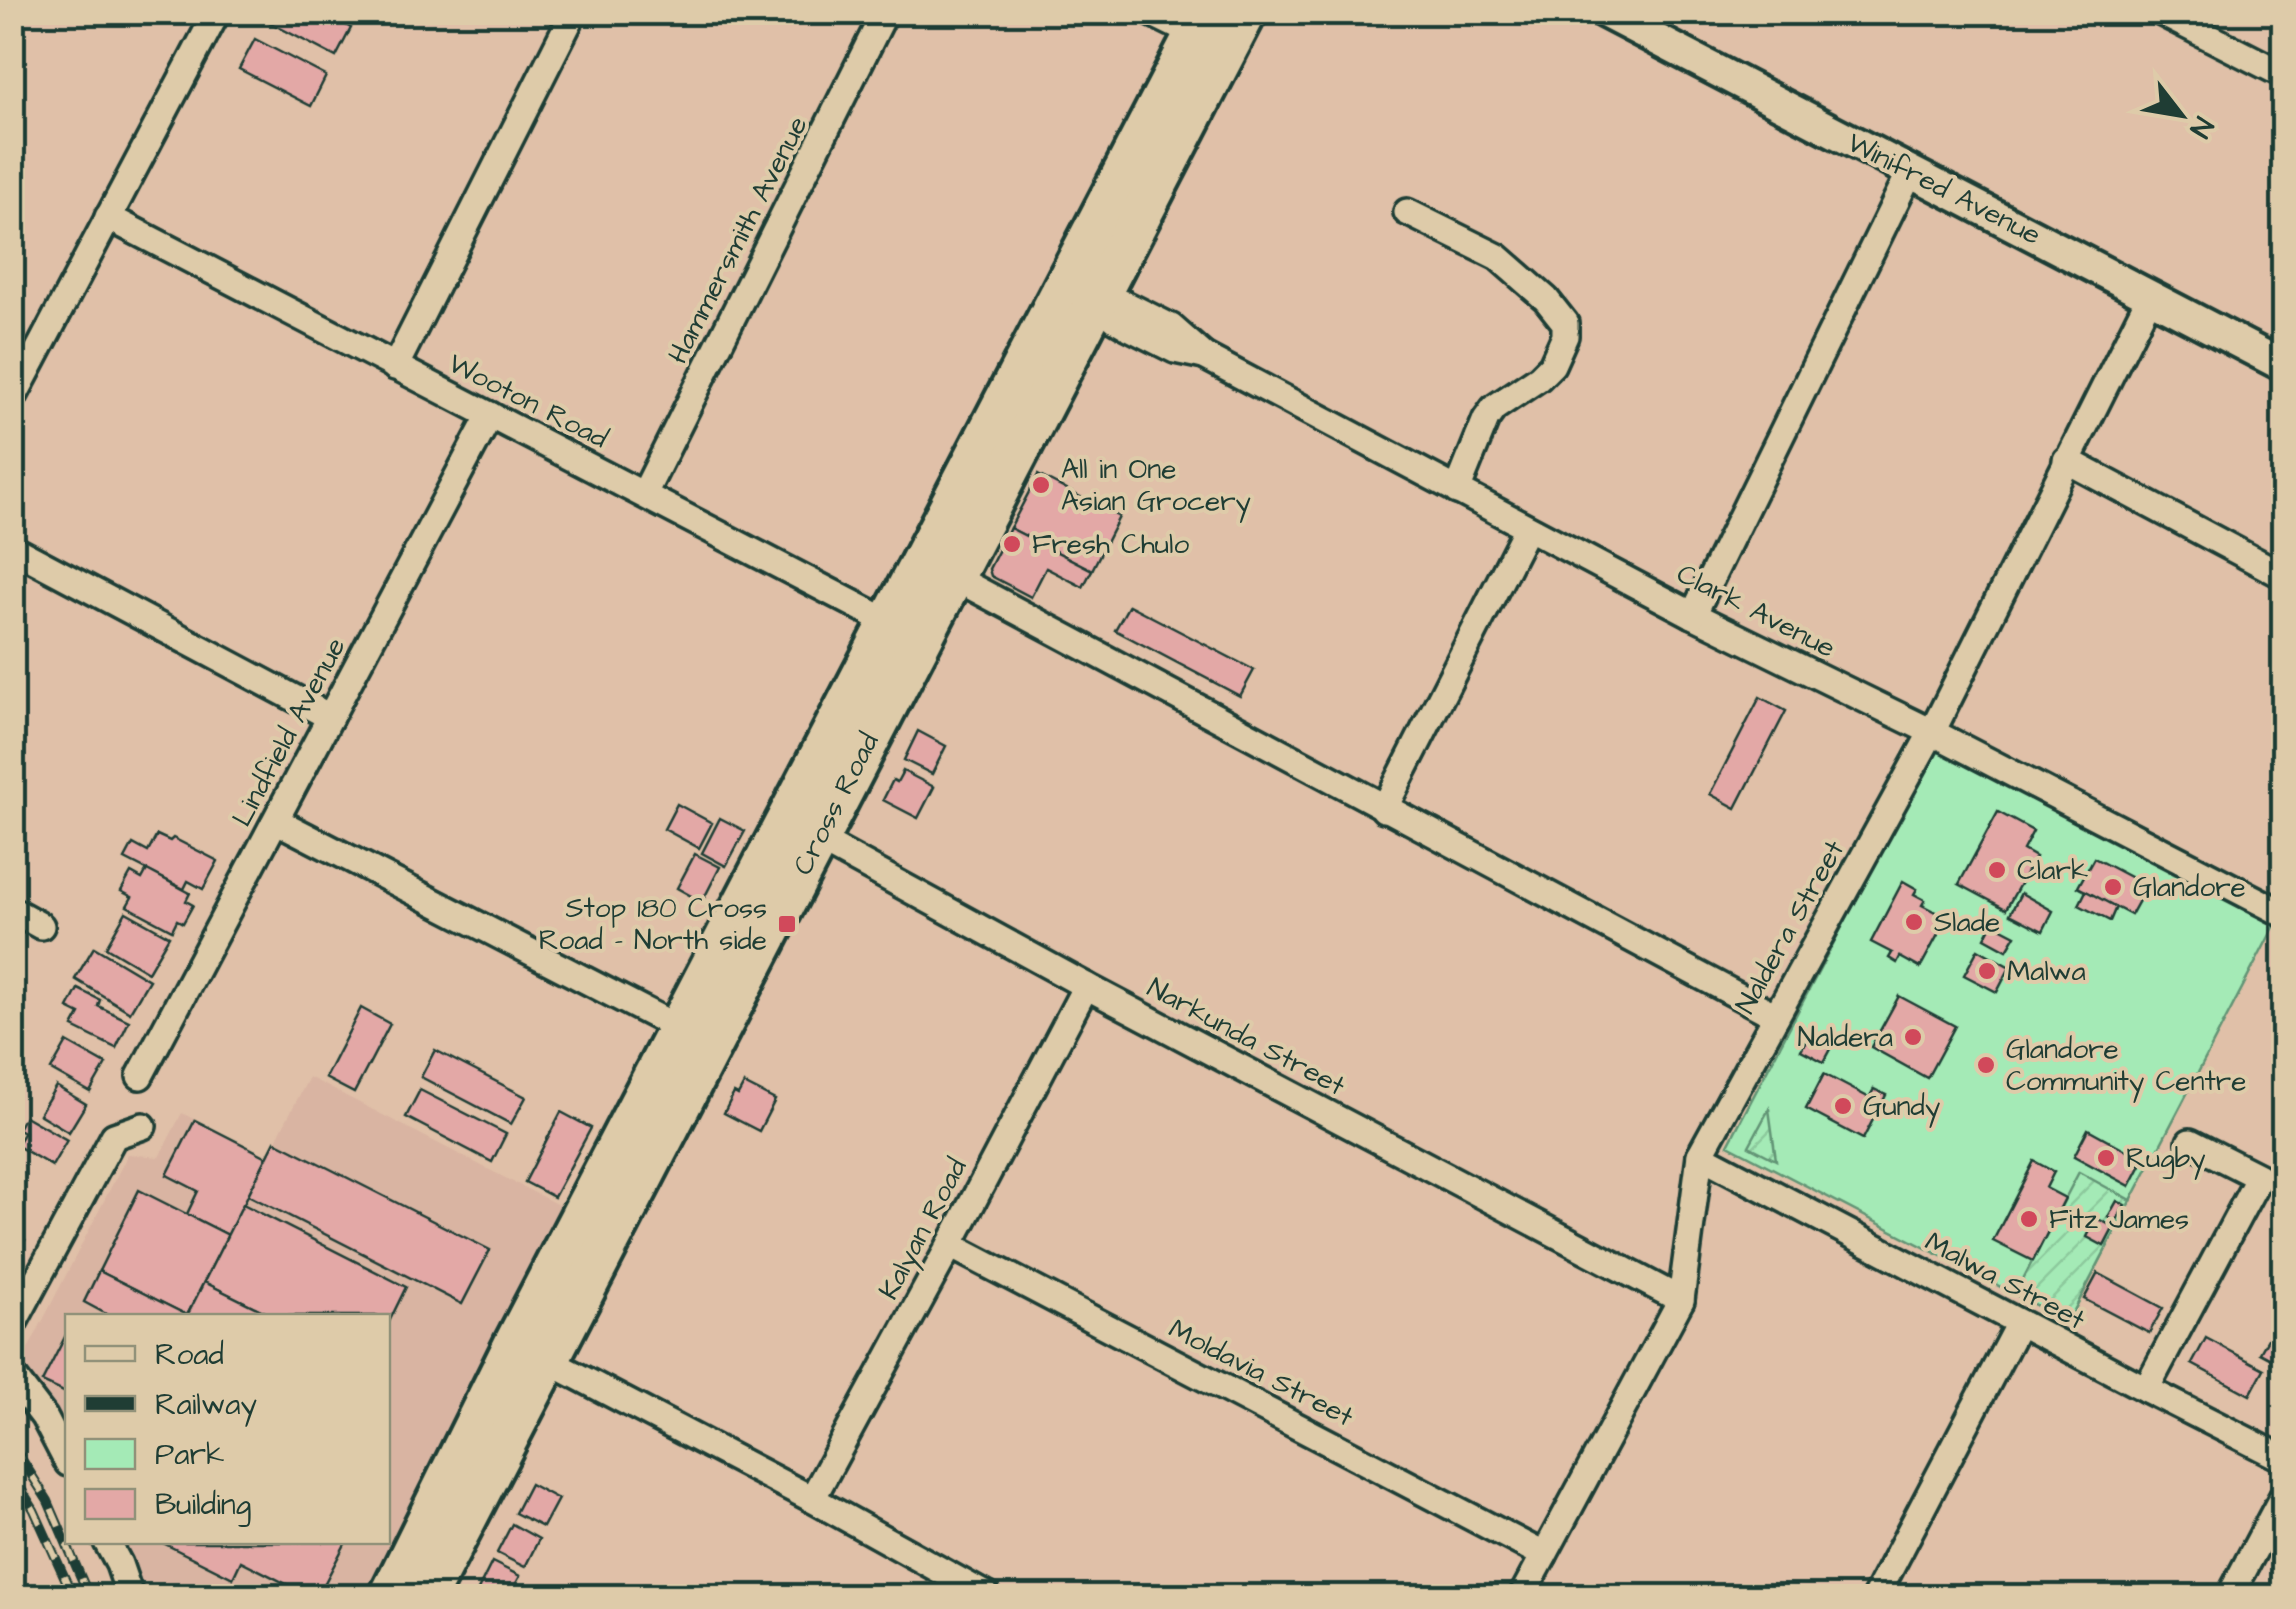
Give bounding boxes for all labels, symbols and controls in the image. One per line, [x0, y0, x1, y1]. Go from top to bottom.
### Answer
north arrow [2131, 65, 2231, 165]
street label: Hammersmith Avenue [659, 110, 817, 370]
text: N [2180, 110, 2222, 145]
street label: Winifred Avenue [1840, 123, 2048, 255]
street label: Wooton Road [441, 344, 615, 458]
place label: All in One Asian Grocery [1061, 450, 1251, 523]
marker: All in One Asian Grocery [1030, 474, 1052, 496]
place label: Fresh Chulo [1032, 525, 1189, 564]
marker: Fresh Chulo [1001, 533, 1023, 555]
street label: Clark Avenue [1670, 554, 1842, 668]
street label: Lindfield Avenue [223, 631, 355, 833]
street label: Cross Road [784, 726, 888, 882]
street label: Naldera Street [1726, 833, 1854, 1021]
place label: Clark [2017, 851, 2088, 890]
marker: Clark [1986, 859, 2008, 881]
place label: Glandore [2133, 868, 2246, 907]
marker: Glandore [2102, 876, 2124, 898]
place label: Stop 180 Cross Road - North side [539, 889, 767, 960]
place label: Slade [1934, 903, 2000, 942]
marker: Slade [1903, 911, 1925, 933]
marker: Stop 180 Cross Road - North side [776, 913, 798, 935]
place label: Malwa [2007, 952, 2086, 991]
marker: Malwa [1976, 960, 1998, 982]
street label: Narkunda Street [1140, 968, 1352, 1106]
place label: Naldera [1798, 1018, 1893, 1057]
marker: Naldera [1902, 1026, 1924, 1048]
place label: Glandore Community Centre [2006, 1030, 2246, 1103]
marker: Glandore Community Centre [1975, 1054, 1997, 1076]
place label: Gundy [1863, 1087, 1940, 1128]
marker: Gundy [1832, 1095, 1854, 1117]
place label: Rugby [2126, 1139, 2206, 1180]
marker: Rugby [2095, 1147, 2117, 1169]
street label: Kalyan Road [869, 1152, 978, 1307]
place label: Fitz James [2049, 1200, 2189, 1239]
marker: Fitz James [2018, 1208, 2040, 1230]
street label: Malwa Street [1918, 1222, 2093, 1340]
street label: Moldavia Street [1162, 1310, 1361, 1437]
legend [65, 1314, 390, 1544]
text: Road [155, 1334, 224, 1376]
text: Railway [155, 1384, 257, 1427]
text: Park [155, 1434, 224, 1476]
text: Building [155, 1484, 251, 1527]

